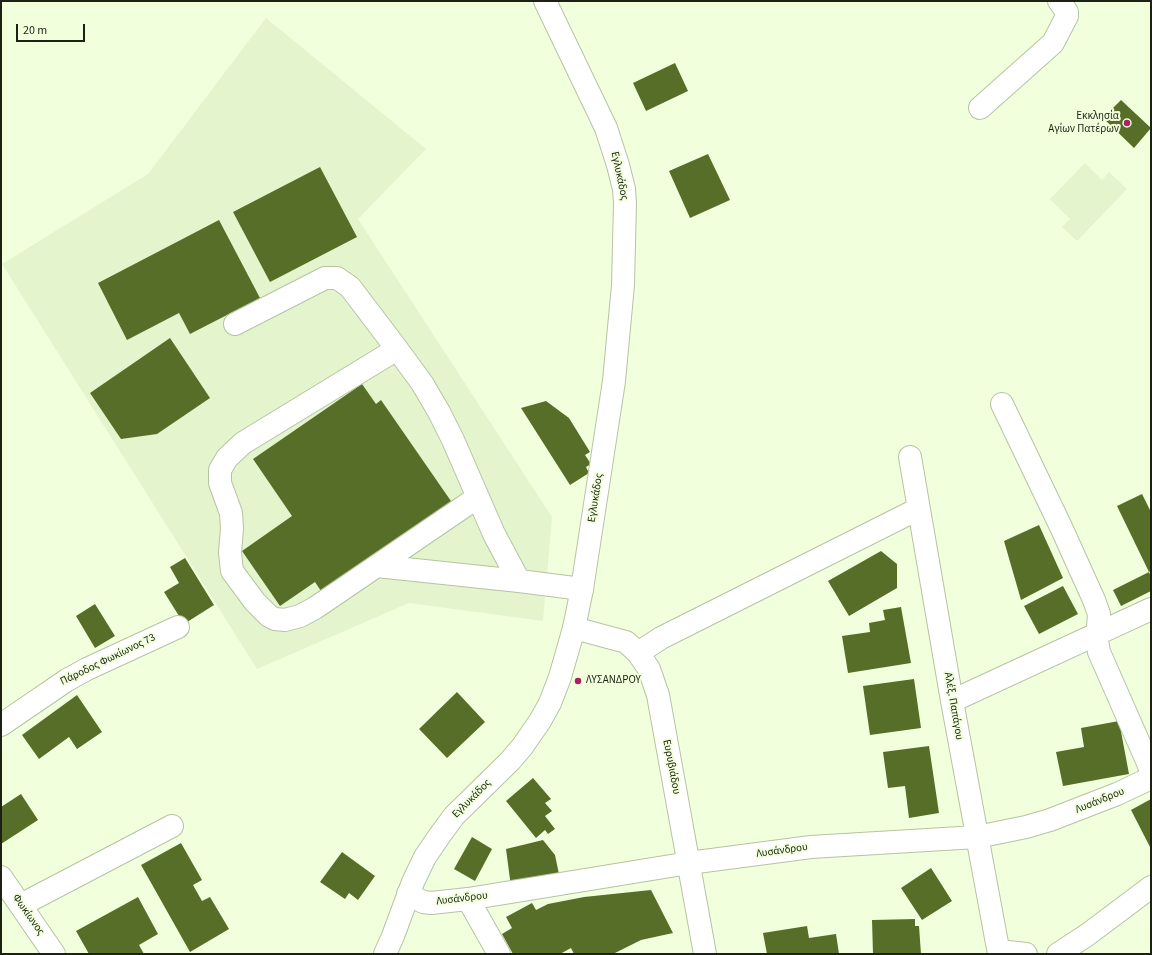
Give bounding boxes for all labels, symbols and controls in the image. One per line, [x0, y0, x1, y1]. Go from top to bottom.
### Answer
scale bar [18, 16, 87, 42]
text: 20 m [23, 22, 47, 39]
place label: Εκκλησία Αγίων Πατέρων [1048, 110, 1119, 136]
marker: Εκκλησία Αγίων Πατέρων [1122, 118, 1132, 128]
street label: Εγλυκάδος [607, 150, 631, 202]
street label: Εγλυκάδος [586, 473, 606, 523]
street label: Πάροδος Φωκίωνος 73 [58, 631, 158, 689]
street label: Αλέξ. Παπάγου [941, 671, 965, 741]
place label: ΛΥΣΑΝΔΡΟΥ [586, 674, 641, 688]
marker: ΛΥΣΑΝΔΡΟΥ [573, 676, 583, 686]
street label: Ευρυβιάδου [659, 739, 683, 795]
street label: Εγλυκάδος [450, 777, 494, 821]
street label: Λυσάνδρου [1074, 785, 1126, 817]
street label: Λυσάνδρου [755, 841, 809, 861]
street label: Λυσάνδρου [436, 889, 488, 909]
street label: Φωκίωνος [9, 892, 47, 938]

